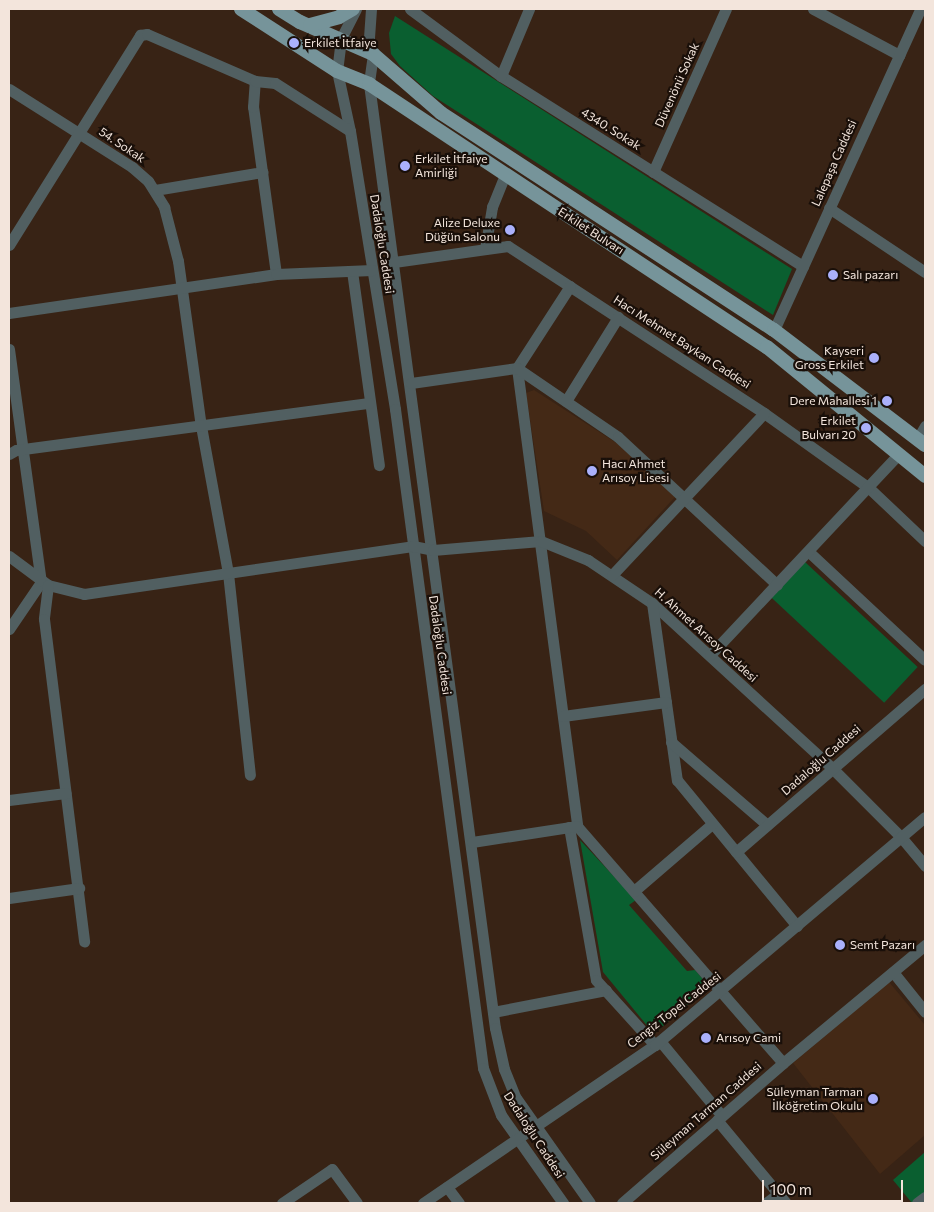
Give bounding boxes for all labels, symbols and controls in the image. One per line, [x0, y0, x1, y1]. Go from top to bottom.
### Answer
place label: Erkilet İtfaiye [304, 36, 377, 50]
marker: Erkilet İtfaiye [288, 37, 300, 49]
street label: Düvenönü Sokak [652, 40, 702, 130]
street label: 4340. Sokak [579, 105, 643, 153]
street label: Lalepaşa Caddesi [808, 118, 860, 208]
street label: 54. Sokak [96, 124, 148, 166]
place label: Erkilet İtfaiye Amirliği [415, 152, 488, 180]
marker: Erkilet İtfaiye Amirliği [399, 160, 411, 172]
street label: Dadaloğlu Caddesi [367, 193, 397, 295]
street label: Erkilet Bulvarı [555, 204, 627, 258]
place label: Alize Deluxe Düğün Salonu [425, 216, 500, 244]
marker: Alize Deluxe Düğün Salonu [504, 224, 516, 236]
place label: Salı pazarı [843, 268, 898, 282]
marker: Salı pazarı [827, 269, 839, 281]
street label: Hacı Mehmet Baykan Caddesi [611, 292, 753, 392]
place label: Kayseri Gross Erkilet [795, 344, 864, 372]
marker: Kayseri Gross Erkilet [868, 352, 880, 364]
place label: Dere Mahallesi 1 [789, 394, 877, 408]
marker: Dere Mahallesi 1 [881, 395, 893, 407]
place label: Erkilet Bulvarı 20 [802, 414, 856, 442]
marker: Erkilet Bulvarı 20 [860, 422, 872, 434]
place label: Hacı Ahmet Arısoy Lisesi [602, 457, 669, 485]
marker: Hacı Ahmet Arısoy Lisesi [586, 465, 598, 477]
street label: H. Ahmet Arısoy Caddesi [652, 585, 760, 685]
street label: Dadaloğlu Caddesi [426, 594, 454, 696]
street label: Dadaloğlu Caddesi [778, 722, 864, 798]
place label: Semt Pazarı [850, 938, 915, 952]
marker: Semt Pazarı [834, 939, 846, 951]
street label: Cengiz Topel Caddesi [624, 969, 724, 1051]
place label: Arısoy Cami [716, 1031, 781, 1045]
marker: Arısoy Cami [700, 1032, 712, 1044]
street label: Süleyman Tarman Caddesi [648, 1059, 764, 1163]
place label: Süleyman Tarman İlköğretim Okulu [767, 1085, 863, 1113]
street label: Dadaloğlu Caddesi [501, 1089, 567, 1181]
marker: Süleyman Tarman İlköğretim Okulu [867, 1093, 879, 1105]
scale bar [764, 1170, 905, 1202]
text: 100 m [770, 1180, 812, 1198]

